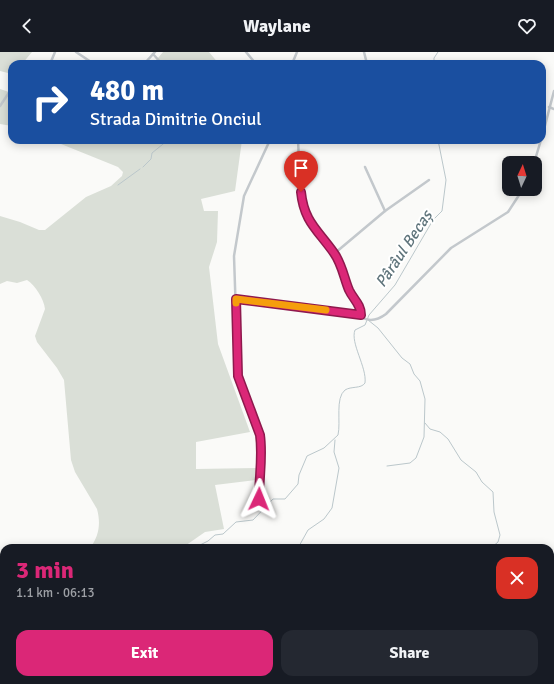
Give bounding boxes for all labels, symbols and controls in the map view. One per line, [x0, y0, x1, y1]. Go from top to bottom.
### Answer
icon: back [16, 15, 38, 37]
text: Waylane [243, 15, 311, 37]
icon: heart [516, 15, 538, 37]
text: 480 m [90, 74, 164, 108]
icon: right [24, 76, 76, 128]
text: Strada Dimitrie Onciul [90, 108, 262, 130]
pin [284, 151, 318, 192]
north arrow [502, 156, 542, 196]
map controls [502, 156, 542, 196]
icon: arrive [290, 157, 312, 179]
water label: Pârâul Becaș [371, 205, 438, 291]
position arrow [238, 478, 280, 520]
text: 3 min [16, 555, 74, 585]
button: close [496, 557, 538, 599]
text: 1.1 km · 06:13 [16, 585, 94, 601]
button: Exit [16, 630, 273, 676]
button: Share [281, 630, 538, 676]

